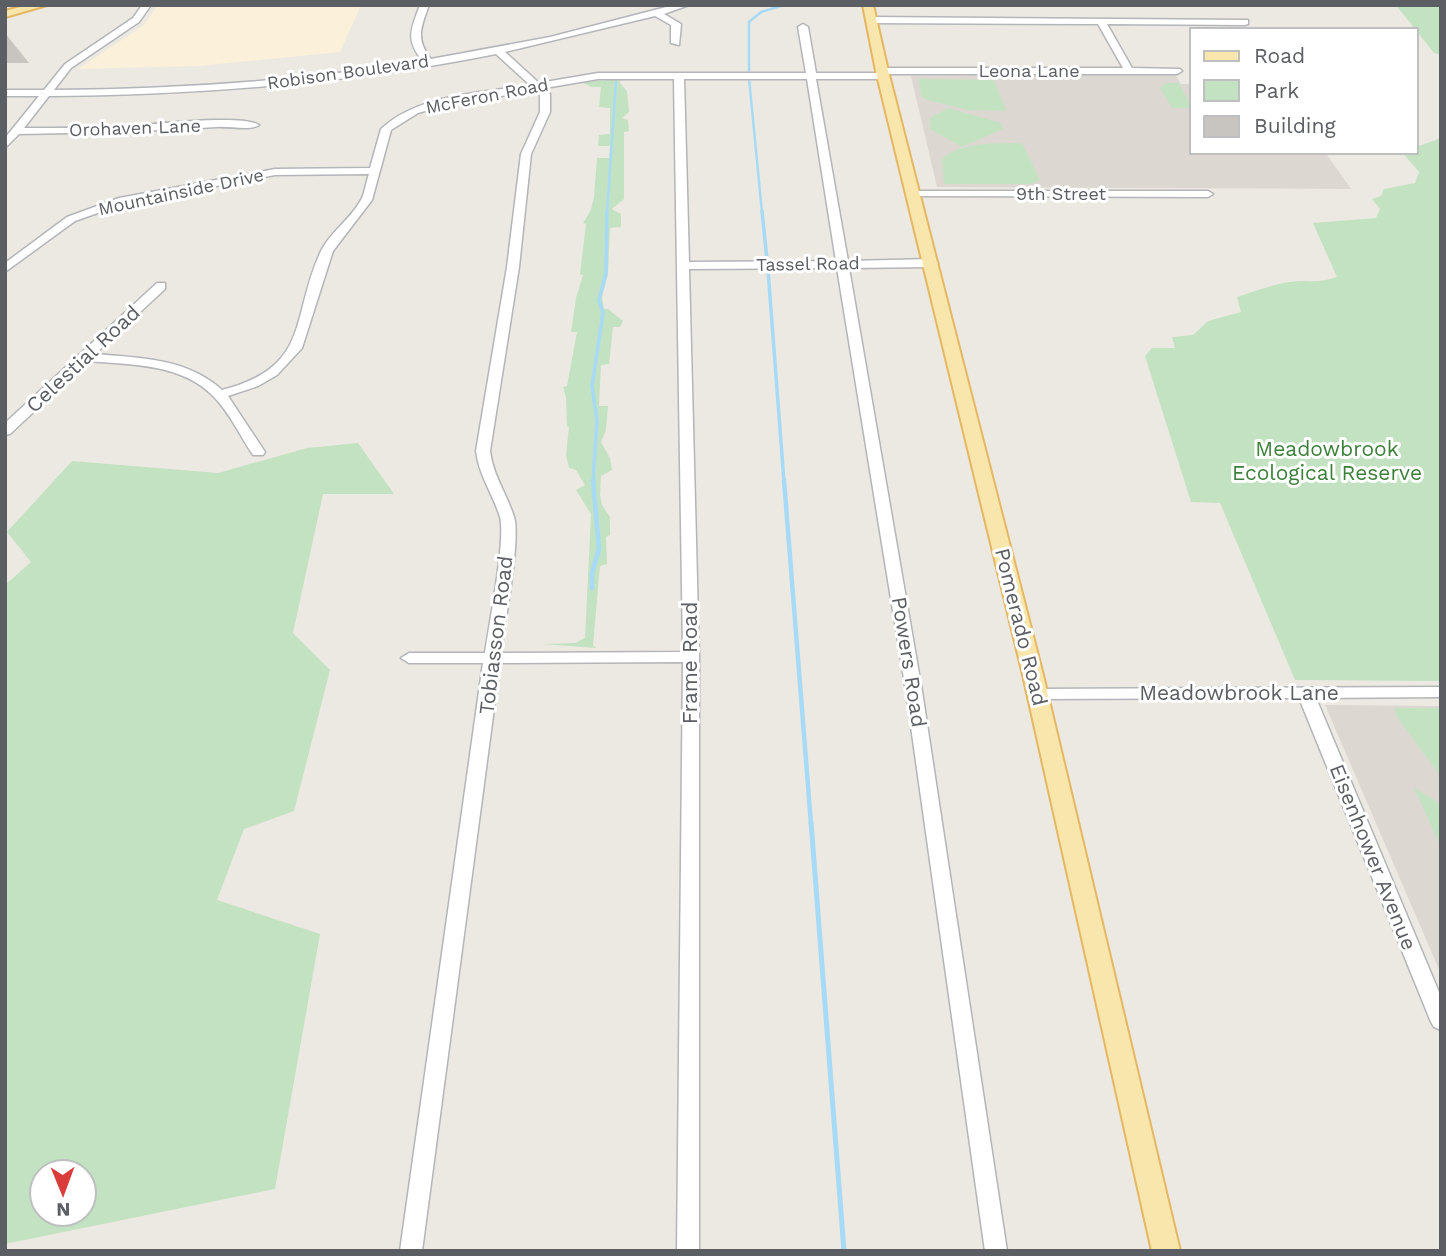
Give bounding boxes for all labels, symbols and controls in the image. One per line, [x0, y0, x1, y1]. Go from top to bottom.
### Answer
legend [1190, 28, 1418, 154]
text: Road [1254, 43, 1305, 68]
street label: Robison Boulevard [266, 50, 430, 93]
street label: Leona Lane [978, 60, 1080, 81]
street label: McFeron Road [424, 73, 550, 118]
text: Park [1254, 78, 1299, 103]
text: Building [1254, 113, 1336, 138]
street label: Orohaven Lane [69, 115, 201, 140]
street label: Mountainside Drive [96, 164, 266, 219]
street label: 9th Street [1016, 183, 1107, 204]
street label: Tassel Road [756, 252, 860, 275]
street label: Celestial Road [21, 300, 145, 418]
park label: Meadowbrook Ecological Reserve [1232, 436, 1422, 485]
street label: Pomerado Road [990, 545, 1053, 708]
street label: Tobiasson Road [473, 554, 518, 716]
street label: Powers Road [887, 595, 932, 729]
street label: Frame Road [677, 602, 702, 724]
street label: Meadowbrook Lane [1139, 680, 1339, 705]
street label: Eisenhower Avenue [1325, 760, 1422, 953]
north arrow [28, 1158, 98, 1228]
text: N [56, 1198, 71, 1221]

